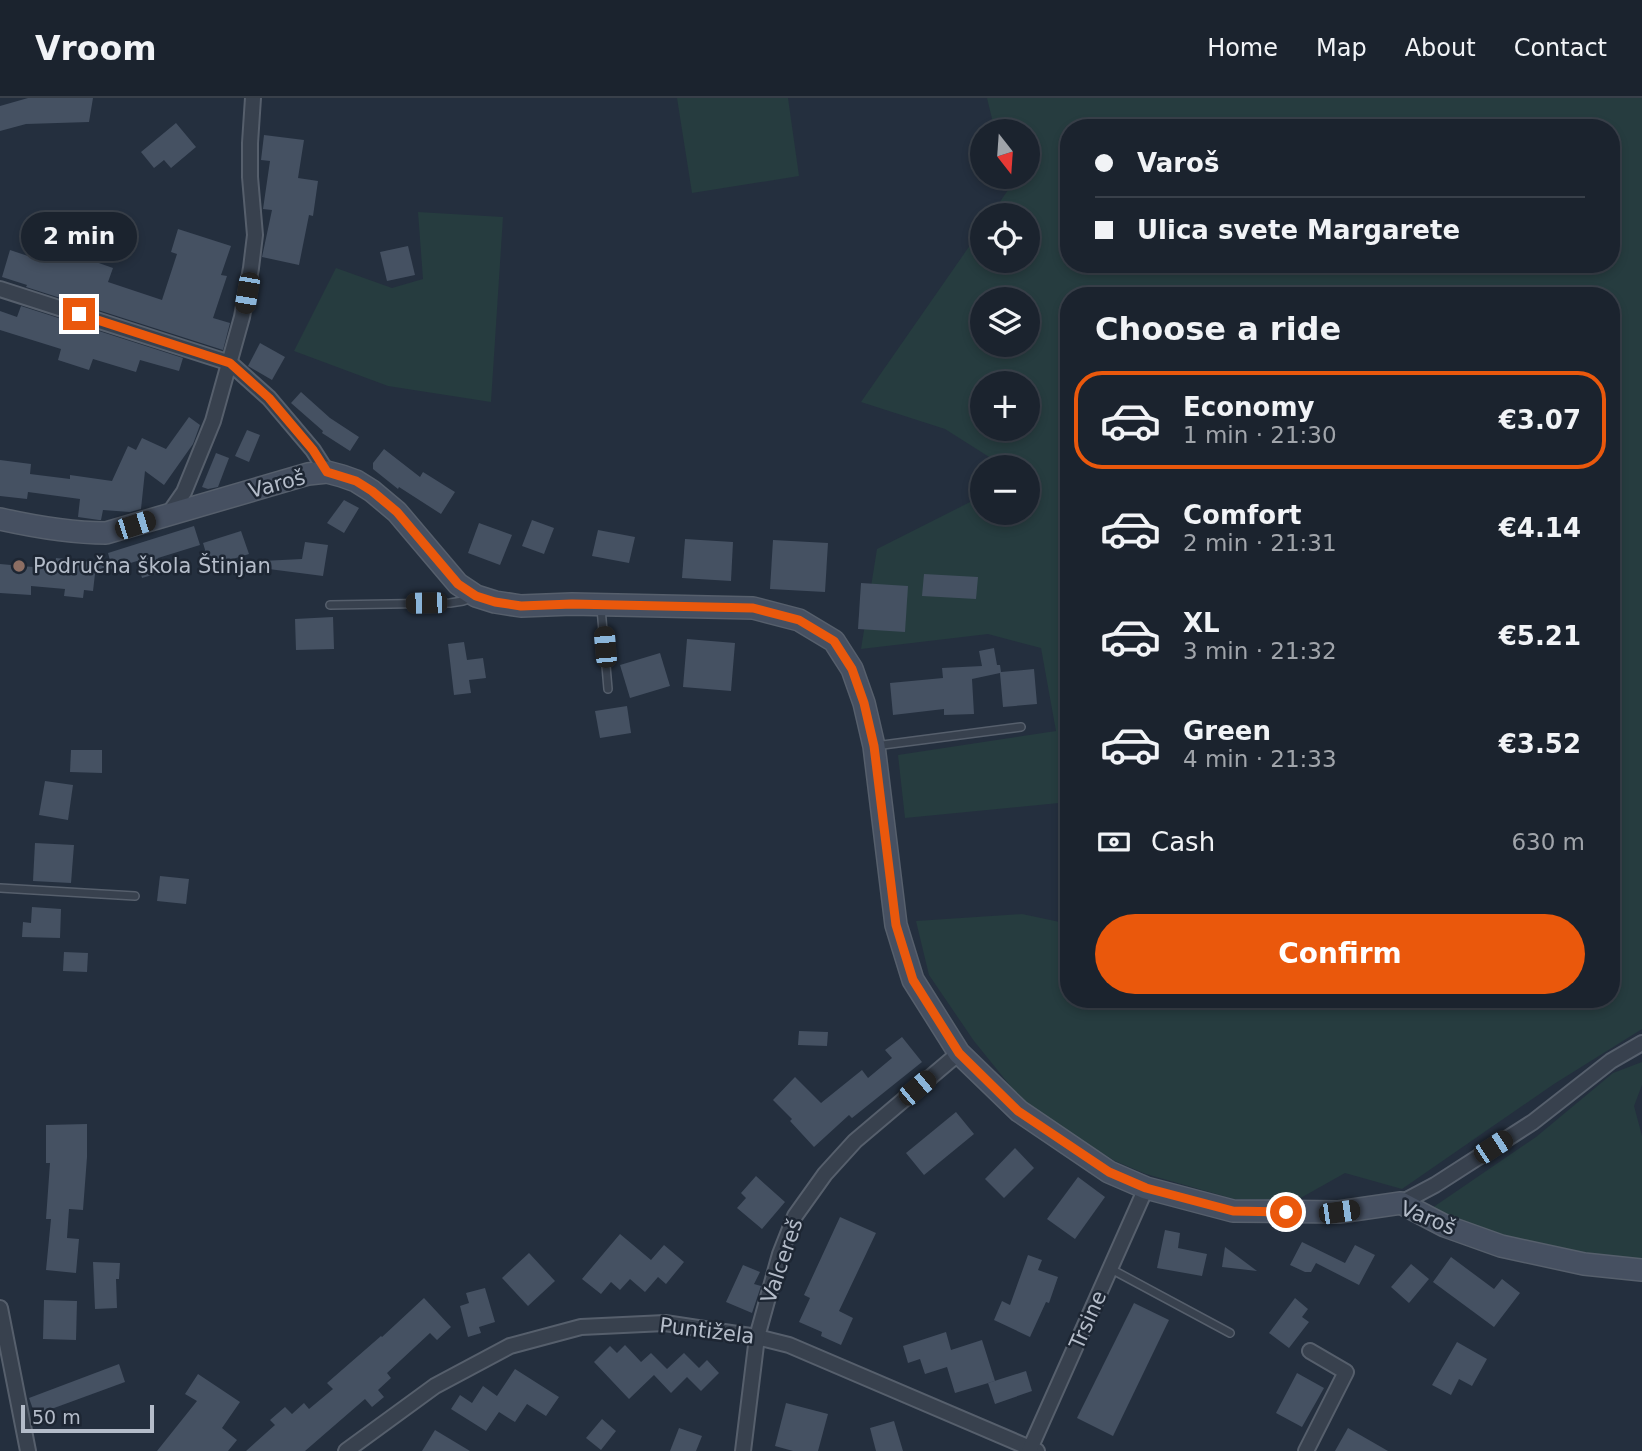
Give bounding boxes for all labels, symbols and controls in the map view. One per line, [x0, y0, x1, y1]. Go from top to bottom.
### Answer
text: Vroom [35, 29, 157, 68]
text: Home [1207, 34, 1278, 62]
text: Map [1316, 34, 1367, 62]
text: About [1405, 34, 1476, 62]
text: Contact [1514, 34, 1607, 62]
north arrow [970, 119, 1040, 189]
map controls [970, 119, 1040, 525]
text: Varoš [1137, 148, 1219, 178]
button: locate [970, 203, 1040, 273]
callout: 2 min [21, 212, 137, 262]
text: Ulica svete Margarete [1137, 215, 1460, 245]
text: 2 min [43, 223, 115, 249]
car [234, 270, 261, 316]
button: layers [970, 287, 1040, 357]
route end [63, 298, 95, 330]
text: Choose a ride [1095, 310, 1341, 348]
button: + [970, 371, 1040, 441]
icon: car [1099, 389, 1162, 452]
text: Economy [1183, 392, 1314, 422]
text: €3.07 [1499, 405, 1581, 435]
text: 1 min · 21:30 [1183, 422, 1337, 448]
button: − [970, 455, 1040, 525]
street label: Varoš [246, 465, 308, 503]
icon: car [1099, 497, 1162, 560]
text: Comfort [1183, 500, 1301, 530]
car [112, 509, 159, 541]
text: €4.14 [1499, 513, 1581, 543]
text: 2 min · 21:31 [1183, 530, 1337, 556]
place label: Područna škola Štinjan [33, 553, 271, 578]
marker: Područna škola Štinjan [11, 558, 27, 574]
car [405, 592, 448, 614]
icon: car [1099, 605, 1162, 668]
text: XL [1183, 608, 1220, 638]
text: €5.21 [1499, 621, 1581, 651]
car [593, 625, 618, 669]
text: 3 min · 21:32 [1183, 638, 1337, 664]
icon: car [1099, 713, 1162, 776]
text: Green [1183, 716, 1271, 746]
text: €3.52 [1499, 729, 1581, 759]
text: 4 min · 21:33 [1183, 746, 1337, 772]
icon: cash [1095, 823, 1133, 861]
text: Cash [1151, 827, 1215, 857]
text: 630 m [1511, 829, 1585, 855]
button: Confirm [1095, 914, 1585, 994]
car [895, 1066, 940, 1110]
car [1470, 1127, 1517, 1167]
route start [1270, 1196, 1302, 1228]
street label: Varoš [1397, 1196, 1459, 1240]
car [1317, 1199, 1362, 1225]
street label: Valcereš [756, 1216, 808, 1306]
street label: Trsine [1064, 1287, 1111, 1354]
street label: Puntižela [658, 1313, 756, 1349]
scale bar [21, 1402, 154, 1434]
text: 50 m [32, 1406, 81, 1428]

